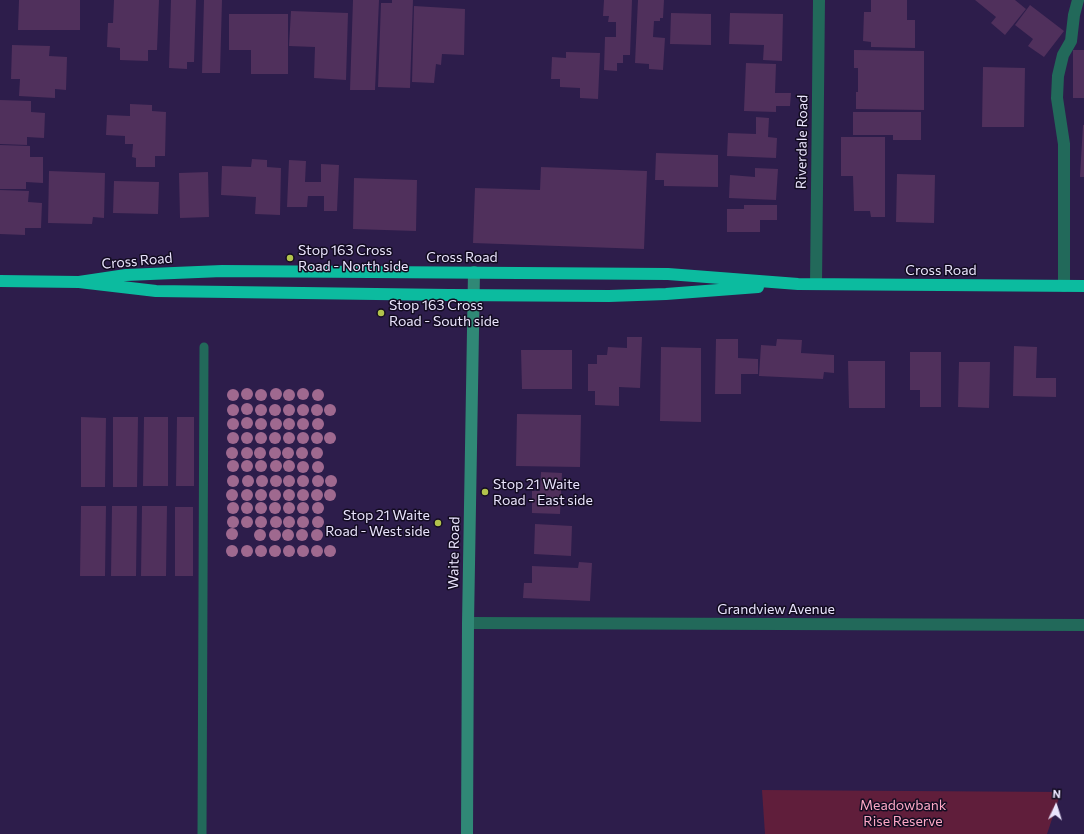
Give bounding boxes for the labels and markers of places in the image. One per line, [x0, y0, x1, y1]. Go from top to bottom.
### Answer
place label: Stop 163 Cross Road - North side [298, 242, 408, 274]
marker: Stop 163 Cross Road - North side [285, 253, 295, 263]
place label: Stop 163 Cross Road - South side [389, 297, 499, 330]
marker: Stop 163 Cross Road - South side [376, 308, 386, 318]
place label: Stop 21 Waite Road - East side [493, 476, 593, 508]
marker: Stop 21 Waite Road - East side [480, 487, 490, 497]
place label: Stop 21 Waite Road - West side [325, 507, 430, 540]
marker: Stop 21 Waite Road - West side [433, 518, 443, 528]

